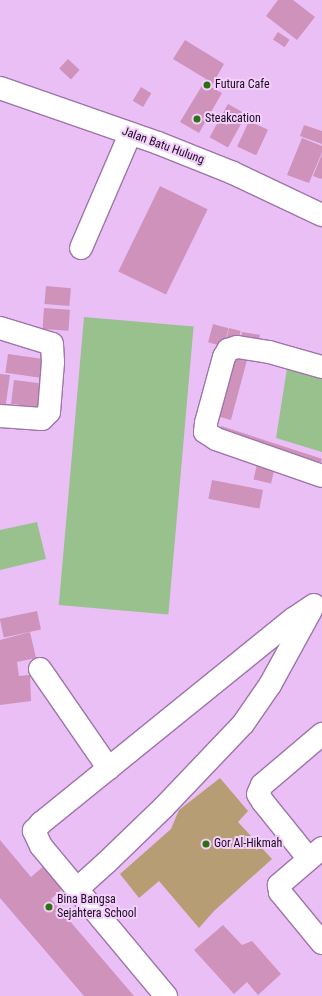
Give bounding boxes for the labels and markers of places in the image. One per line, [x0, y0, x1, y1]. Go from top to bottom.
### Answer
place label: Futura Cafe [215, 78, 270, 92]
marker: Futura Cafe [202, 80, 212, 90]
place label: Steakcation [205, 112, 261, 126]
marker: Steakcation [192, 114, 202, 124]
place label: Gor Al-Hikmah [214, 837, 282, 851]
marker: Gor Al-Hikmah [201, 839, 211, 849]
place label: Bina Bangsa Sejahtera School [57, 893, 137, 921]
marker: Bina Bangsa Sejahtera School [44, 902, 54, 912]

